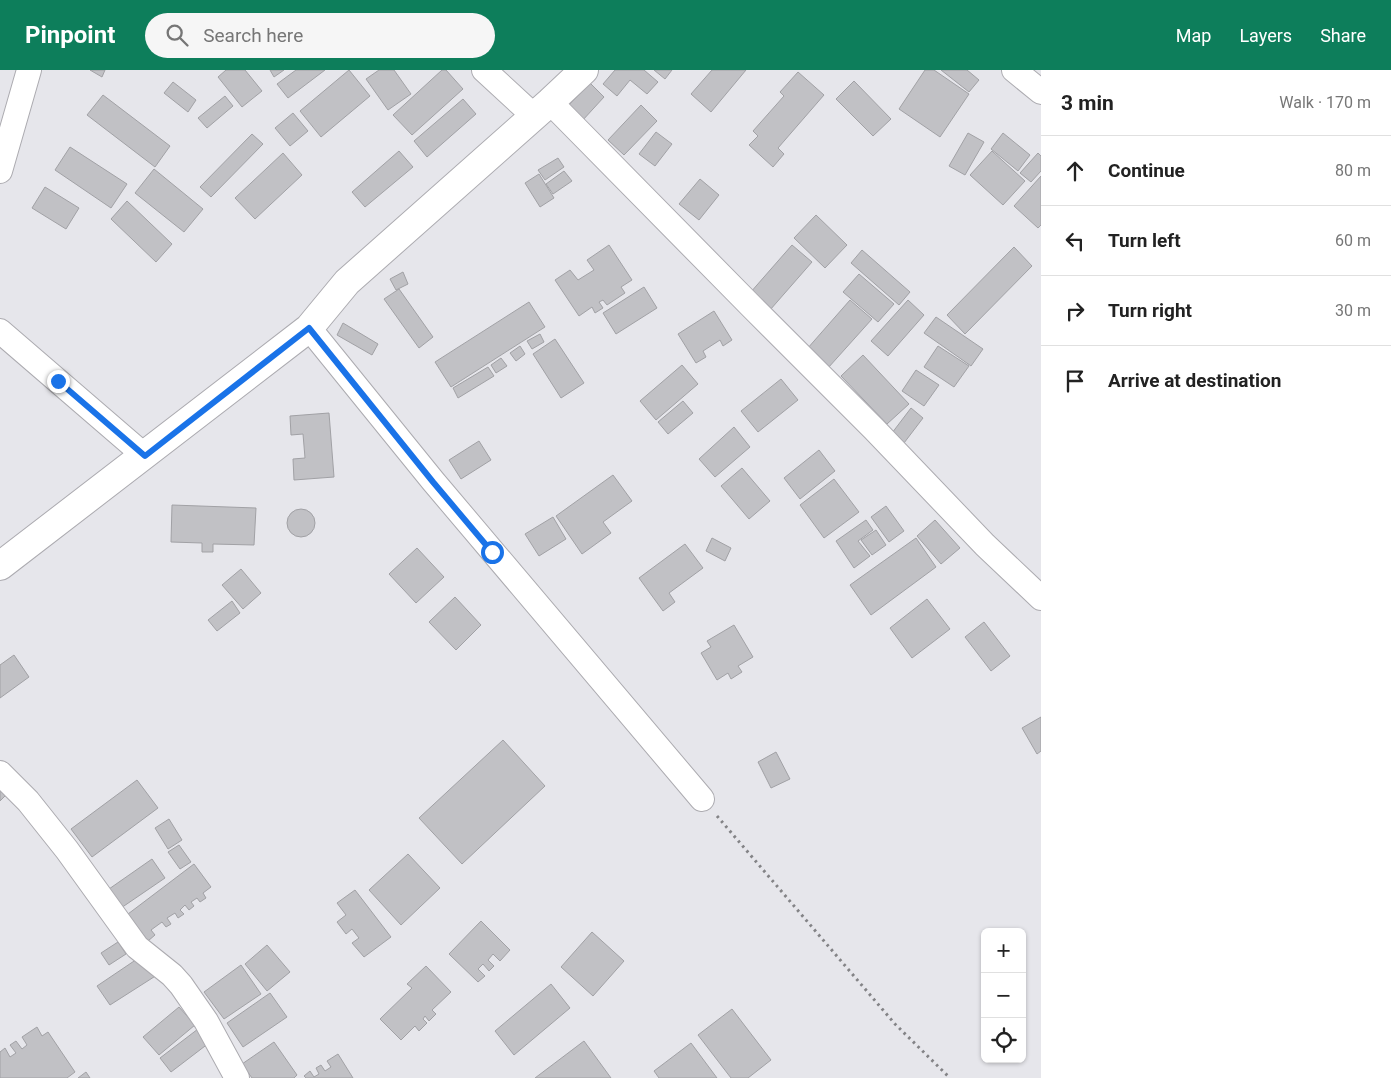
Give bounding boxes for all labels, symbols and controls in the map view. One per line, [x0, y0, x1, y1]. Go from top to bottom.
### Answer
search box [145, 13, 495, 58]
text: Pinpoint [25, 21, 115, 49]
icon: search [163, 21, 191, 49]
text: Search here [203, 24, 303, 47]
text: Map [1176, 25, 1211, 46]
text: Layers [1239, 25, 1292, 46]
text: Share [1320, 25, 1366, 46]
text: 3 min [1061, 91, 1114, 115]
text: Walk · 170 m [1279, 93, 1371, 112]
icon: ahead [1061, 157, 1089, 185]
text: Continue [1108, 159, 1185, 182]
text: 80 m [1335, 161, 1371, 180]
icon: left [1061, 227, 1089, 255]
text: Turn left [1108, 229, 1181, 252]
text: 60 m [1335, 231, 1371, 250]
icon: right [1061, 297, 1089, 325]
text: Turn right [1108, 299, 1192, 322]
text: 30 m [1335, 301, 1371, 320]
icon: arrive [1061, 367, 1089, 395]
text: Arrive at destination [1108, 369, 1281, 392]
route end [47, 370, 70, 393]
route start [481, 541, 504, 564]
map controls [981, 928, 1026, 1063]
button: + [981, 928, 1026, 973]
button: − [981, 973, 1026, 1018]
button: locate [981, 1018, 1026, 1063]

